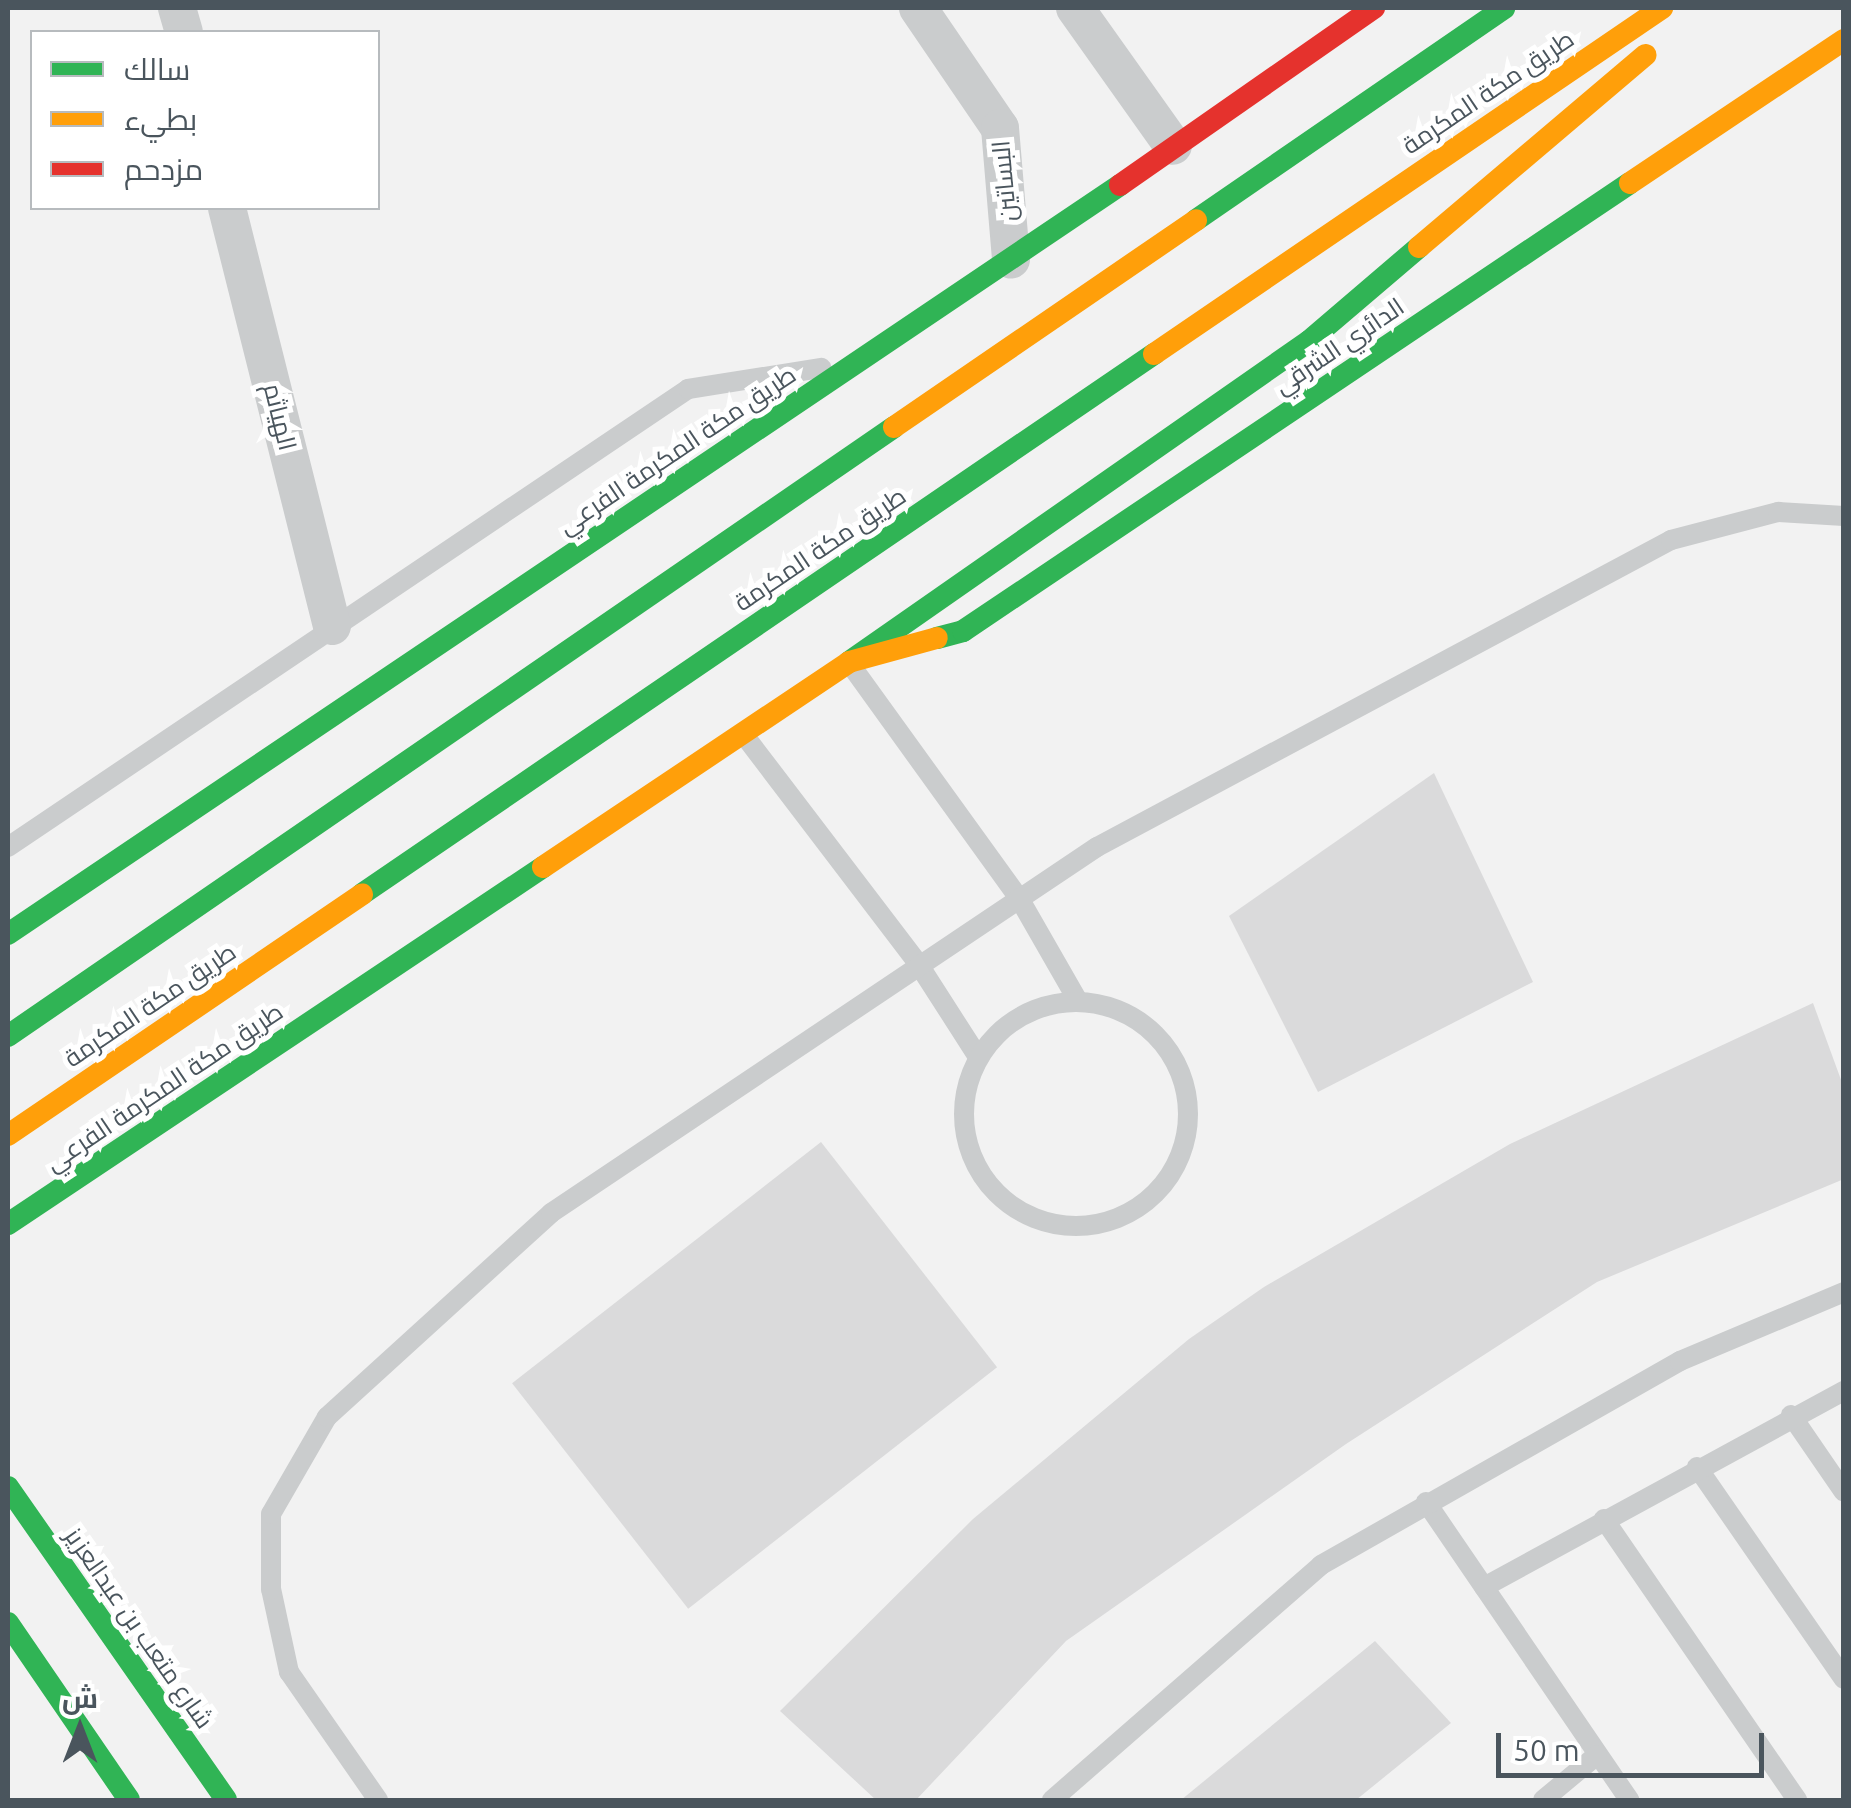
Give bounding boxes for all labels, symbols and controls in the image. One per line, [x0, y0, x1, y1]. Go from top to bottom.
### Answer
street label: طريق مكة المكرمة [1397, 24, 1579, 160]
legend [30, 30, 380, 210]
text: سالك [124, 52, 190, 86]
text: بطيء [124, 102, 197, 136]
street label: البساتين [986, 139, 1022, 223]
text: مزدحم [124, 152, 203, 186]
street label: الدائري الشرقي [1268, 291, 1410, 401]
street label: طريق مكة المكرمة الفرعي [552, 359, 802, 541]
street label: الهياثم [257, 380, 303, 454]
street label: طريق مكة المكرمة [729, 481, 911, 617]
street label: طريق مكة المكرمة [59, 937, 241, 1073]
street label: طريق مكة المكرمة الفرعي [39, 996, 289, 1178]
street label: شارع متعب بن عبدالعزيز [58, 1522, 220, 1734]
north arrow [30, 1678, 130, 1778]
scale bar [1501, 1713, 1768, 1775]
text: 50 m [1513, 1733, 1580, 1767]

